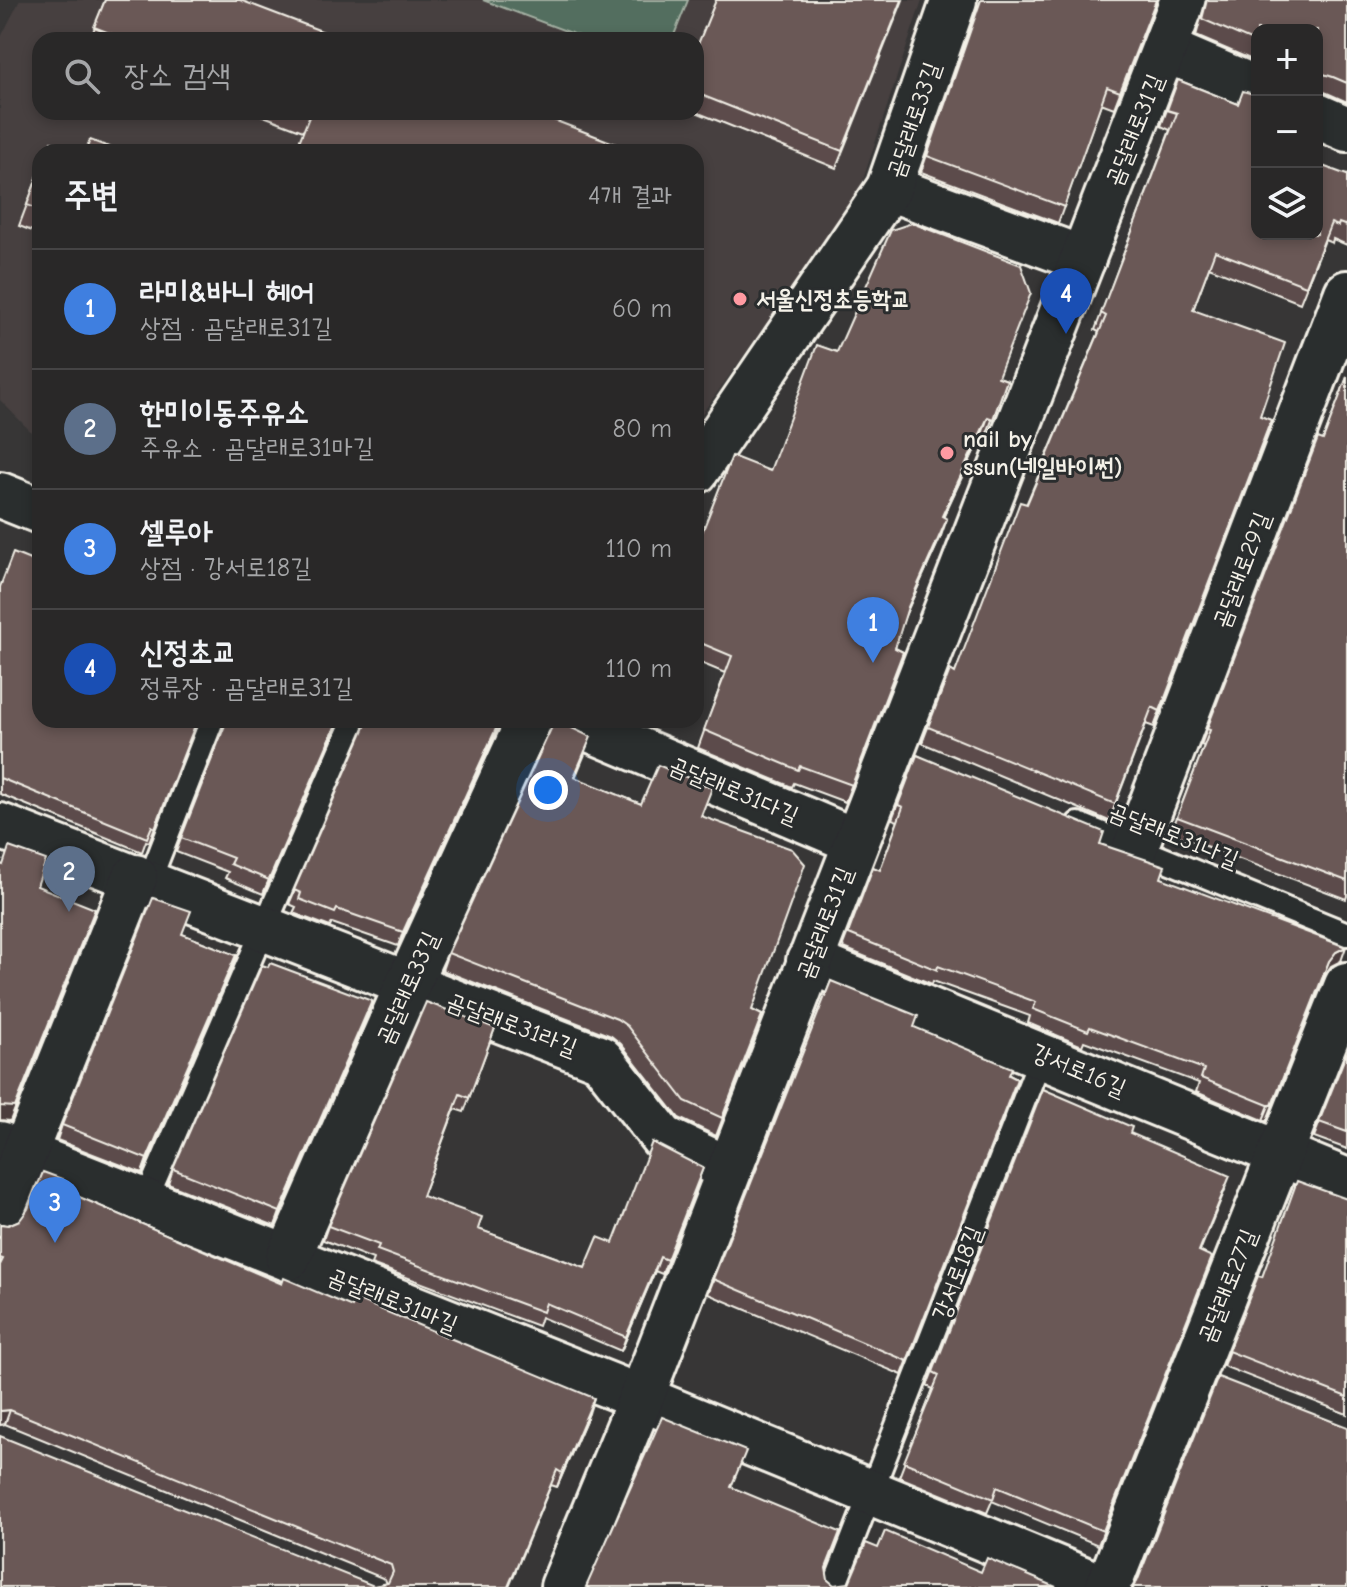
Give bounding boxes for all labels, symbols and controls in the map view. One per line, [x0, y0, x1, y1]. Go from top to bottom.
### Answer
map controls [1251, 24, 1323, 240]
button: + [1251, 24, 1323, 96]
search box [32, 32, 704, 120]
icon: search [60, 54, 104, 98]
text: 장소 검색 [124, 58, 231, 93]
street label: 곰달래로33길 [880, 58, 946, 182]
street label: 곰달래로31길 [1099, 70, 1169, 190]
button: − [1251, 96, 1323, 168]
button: layers [1251, 168, 1323, 240]
text: 주변 [64, 175, 119, 215]
text: 4개 결과 [588, 181, 672, 211]
pin: 4 [1040, 268, 1092, 334]
text: 라미&바니 헤어 [140, 275, 314, 310]
place label: 서울신정초등학교 [756, 285, 911, 313]
marker: 서울신정초등학교 [731, 290, 749, 308]
text: 1 [85, 294, 95, 324]
text: 60 m [612, 294, 672, 324]
text: 상점 · 곰달래로31길 [140, 313, 332, 343]
text: 한미이동주유소 [140, 395, 309, 430]
text: 2 [84, 414, 96, 444]
text: 80 m [613, 414, 672, 444]
place label: nail by ssun(네일바이썬) [963, 425, 1123, 481]
text: 주유소 · 곰달래로31마길 [140, 433, 374, 463]
marker: nail by ssun(네일바이썬) [938, 444, 956, 462]
street label: 곰달래로29길 [1206, 508, 1276, 632]
text: 셀루아 [140, 515, 212, 550]
text: 3 [84, 534, 96, 564]
text: 110 m [605, 534, 672, 564]
text: 상점 · 강서로18길 [140, 553, 311, 583]
pin: 1 [847, 597, 899, 663]
text: 신정초교 [140, 635, 237, 670]
text: 4 [84, 654, 96, 684]
text: 110 m [605, 654, 672, 684]
text: 정류장 · 곰달래로31길 [140, 673, 353, 703]
street label: 곰달래로31다길 [665, 750, 803, 830]
your location [528, 770, 568, 810]
street label: 곰달래로31나길 [1105, 796, 1243, 874]
pin: 2 [43, 846, 95, 912]
street label: 곰달래로31길 [790, 863, 858, 983]
street label: 곰달래로33길 [370, 927, 444, 1049]
street label: 곰달래로31라길 [443, 986, 581, 1062]
street label: 강서로16길 [1028, 1038, 1130, 1102]
pin: 3 [29, 1177, 81, 1243]
street label: 강서로18길 [926, 1222, 988, 1324]
street label: 곰달래로27길 [1191, 1225, 1263, 1347]
street label: 곰달래로31마길 [324, 1261, 462, 1339]

